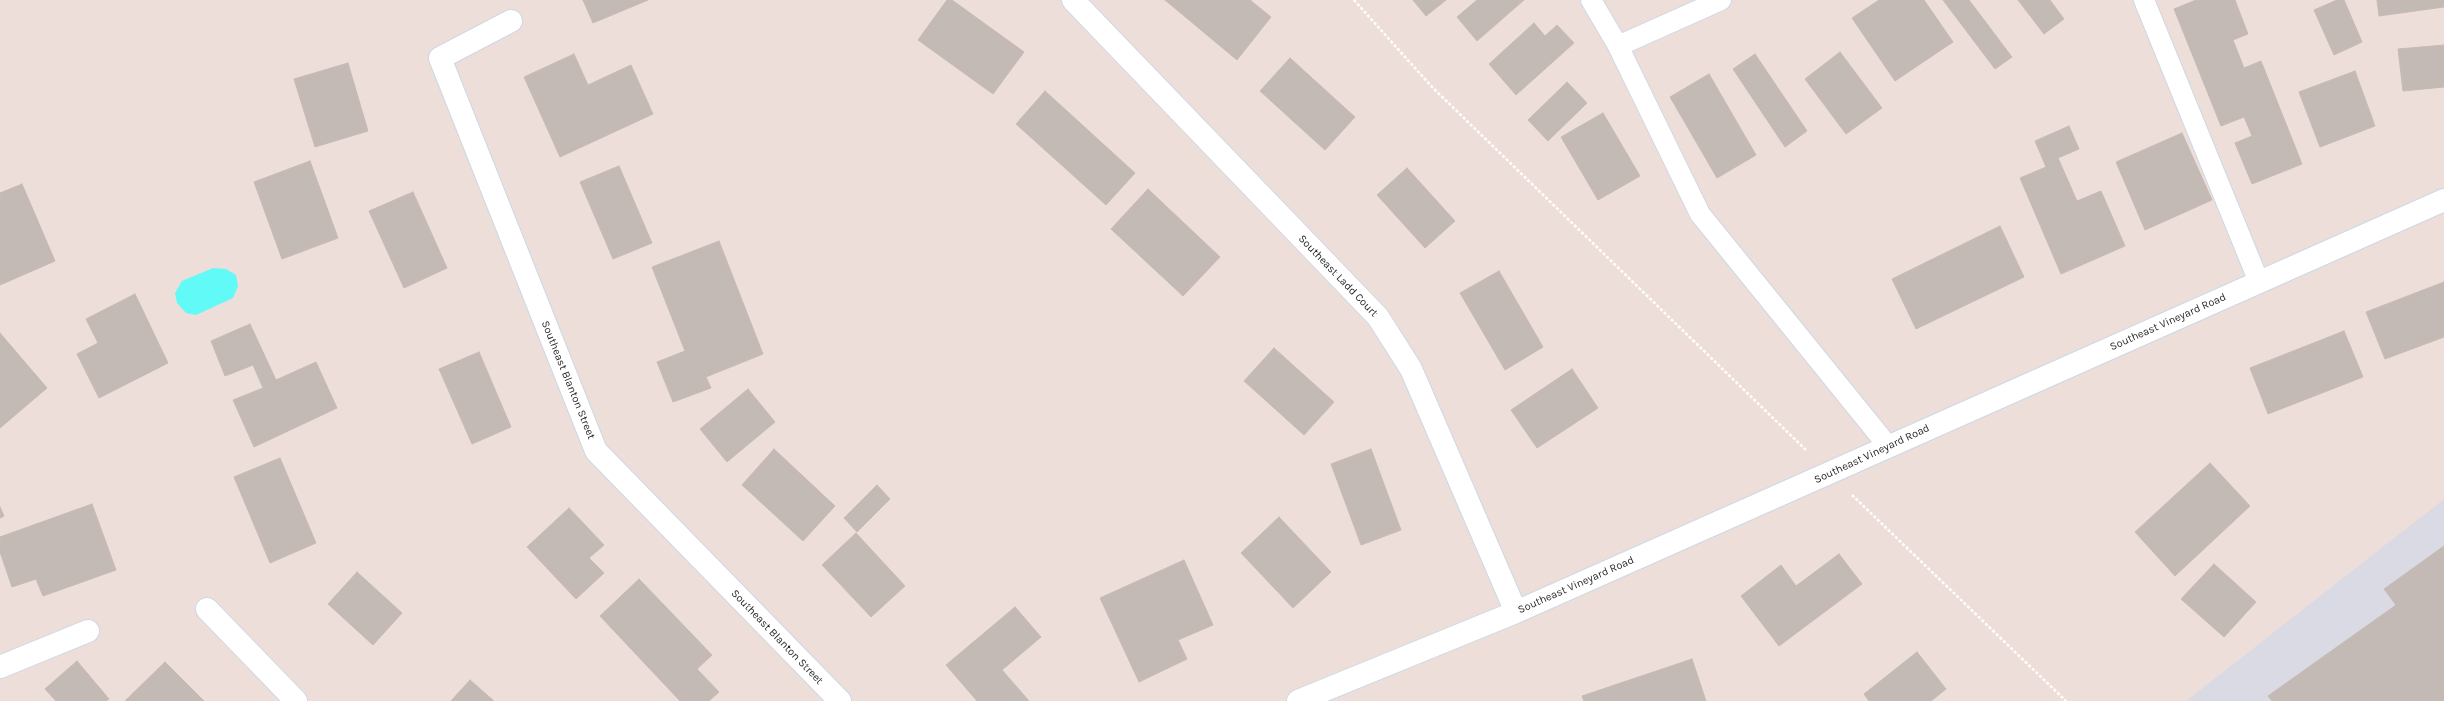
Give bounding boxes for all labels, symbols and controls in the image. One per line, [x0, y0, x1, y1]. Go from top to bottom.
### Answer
street label: Southeast Ladd Court [1295, 232, 1381, 320]
street label: Southeast Vineyard Road [2108, 290, 2228, 354]
street label: Southeast Blanton Street [538, 319, 598, 441]
street label: Southeast Vineyard Road [1812, 421, 1932, 487]
street label: Southeast Vineyard Road [1516, 553, 1636, 617]
street label: Southeast Blanton Street [728, 587, 826, 687]

